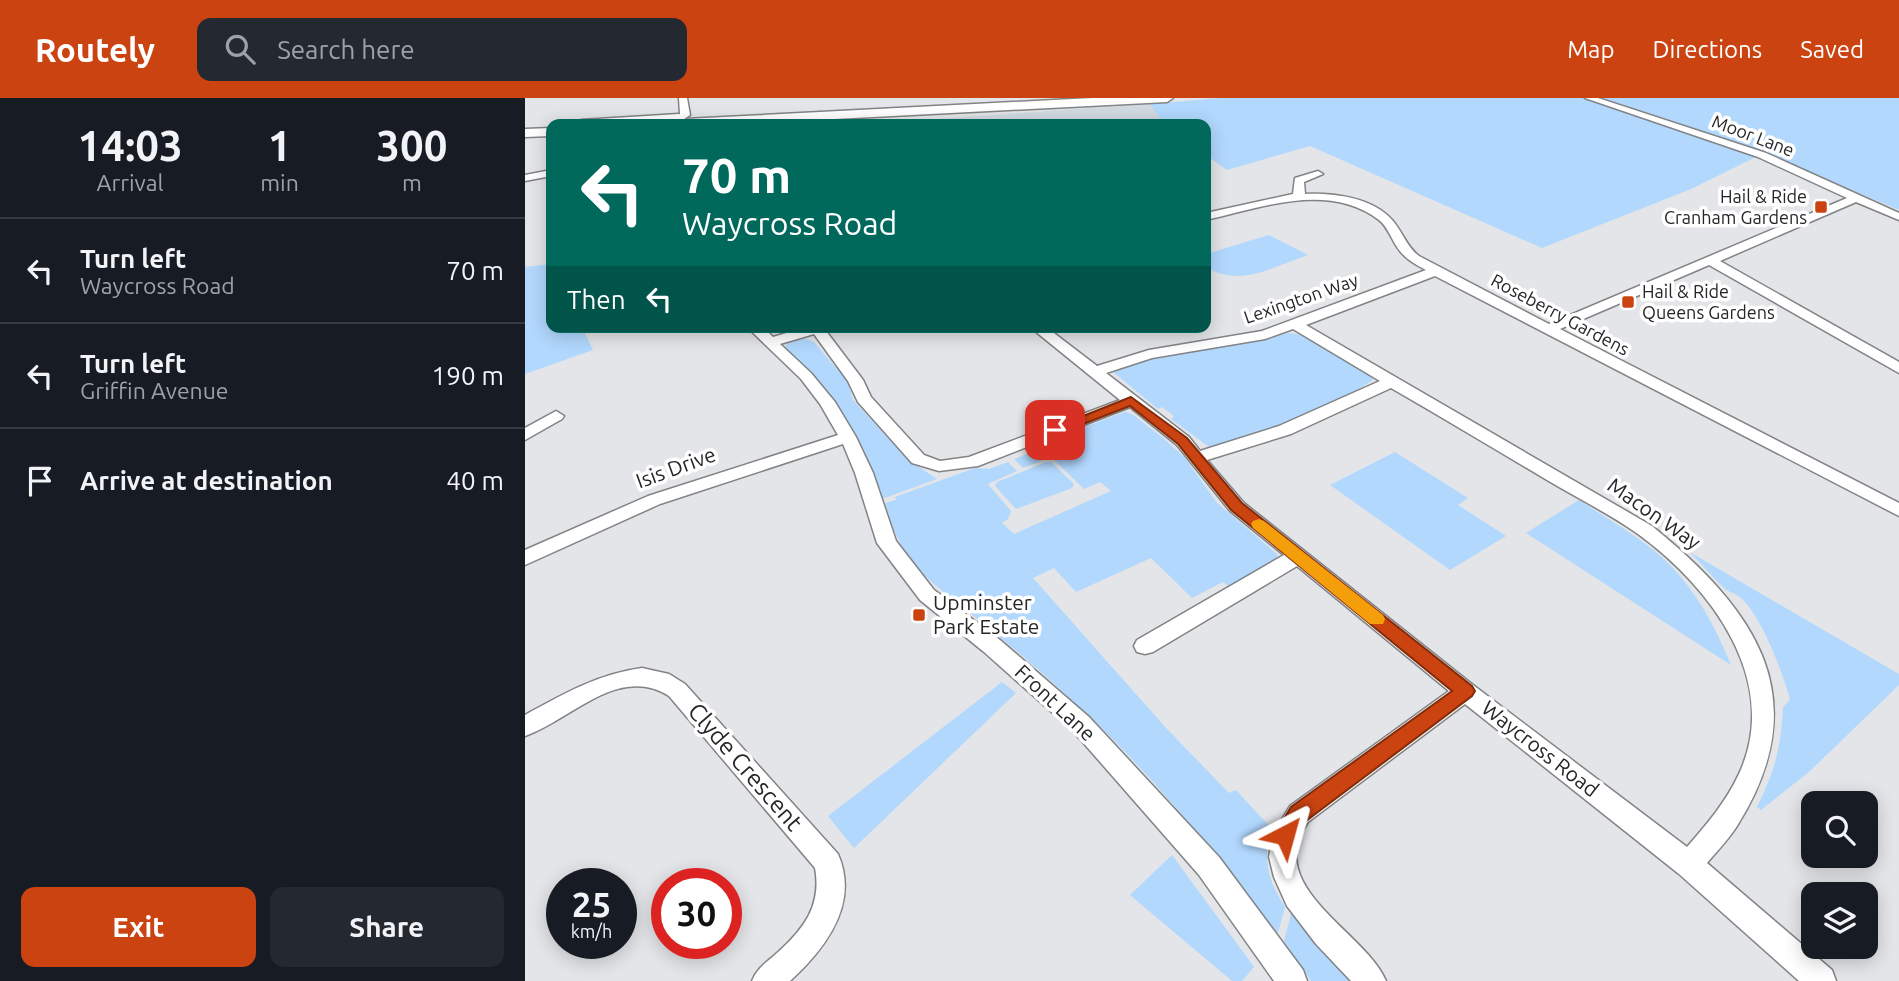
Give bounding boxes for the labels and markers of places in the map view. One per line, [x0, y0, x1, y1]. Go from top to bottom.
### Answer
place label: Hail & Ride Cranham Gardens [1664, 186, 1807, 227]
marker: Hail & Ride Cranham Gardens [1813, 199, 1829, 215]
place label: Hail & Ride Queens Gardens [1642, 281, 1775, 323]
marker: Hail & Ride Queens Gardens [1620, 294, 1636, 310]
pin [1025, 400, 1085, 460]
place label: Upminster Park Estate [933, 590, 1039, 638]
marker: Upminster Park Estate [911, 607, 927, 623]

